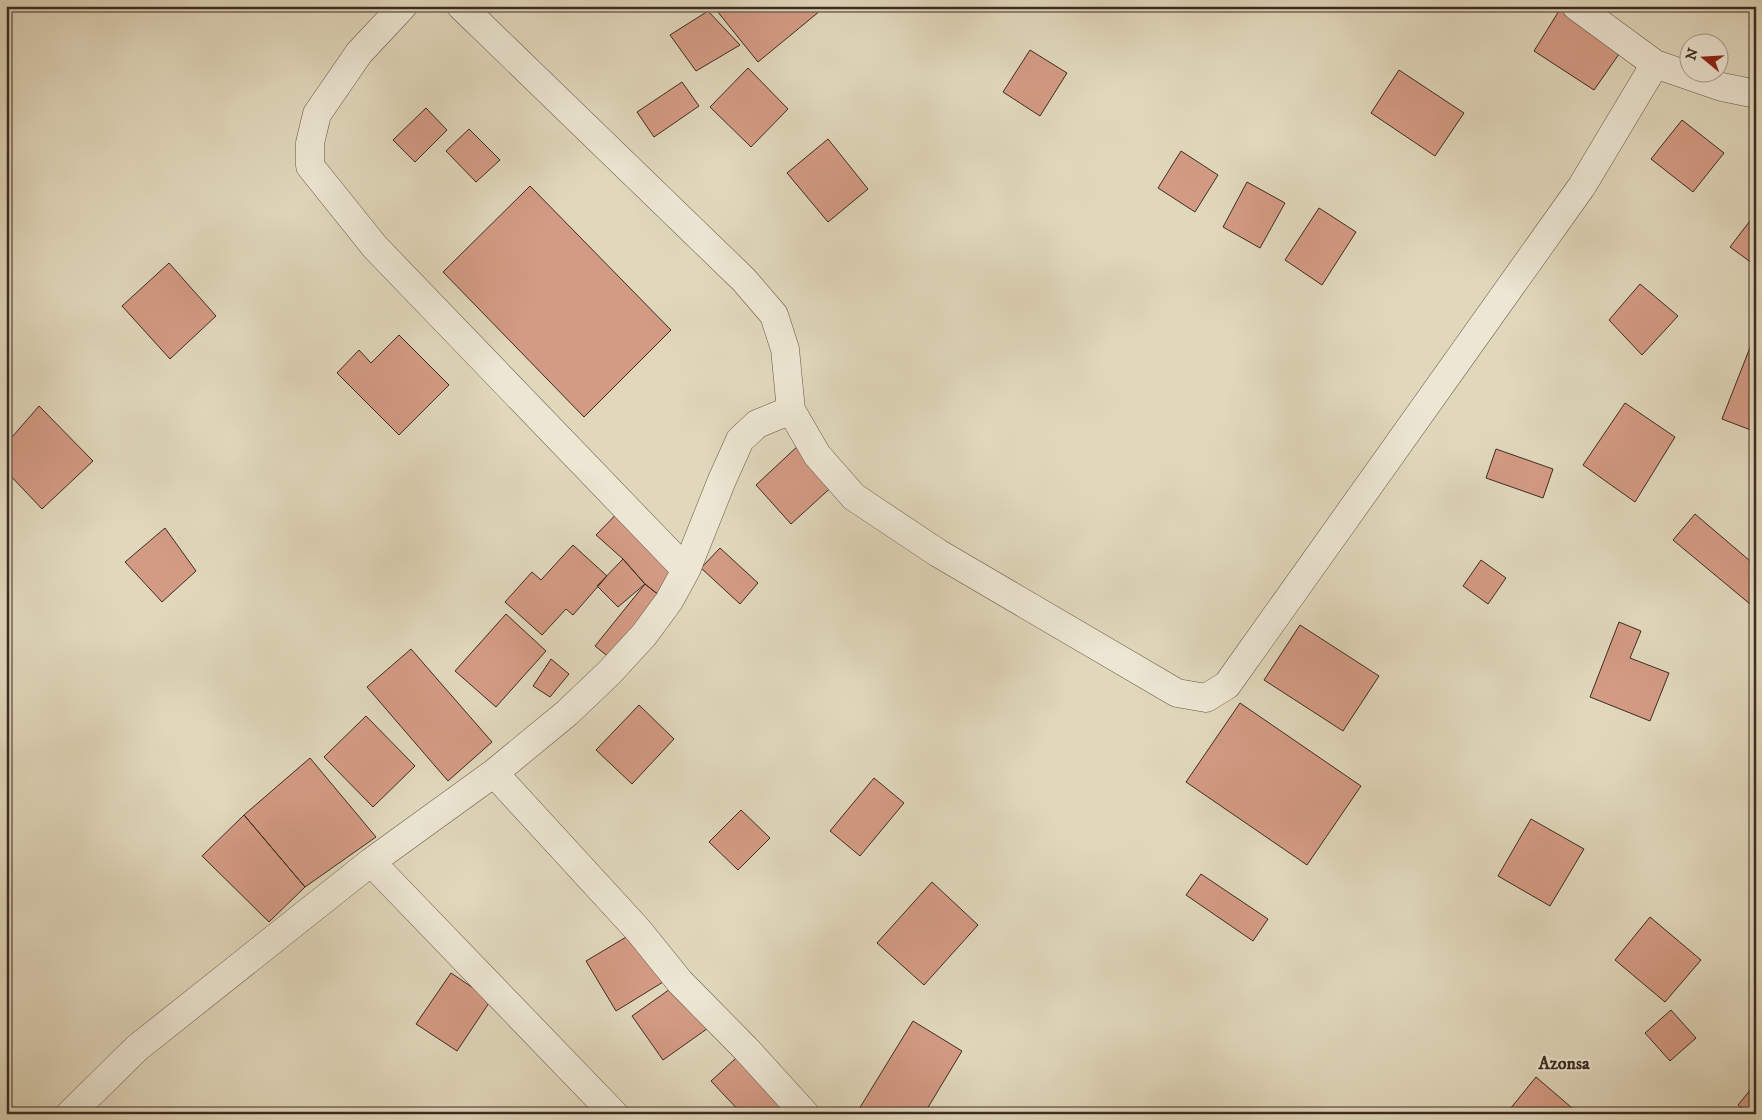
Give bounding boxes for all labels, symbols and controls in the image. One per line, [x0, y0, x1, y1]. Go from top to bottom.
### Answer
north arrow [1680, 32, 1730, 82]
text: N [1682, 46, 1703, 63]
district label: Azonsa [1537, 1053, 1590, 1075]

